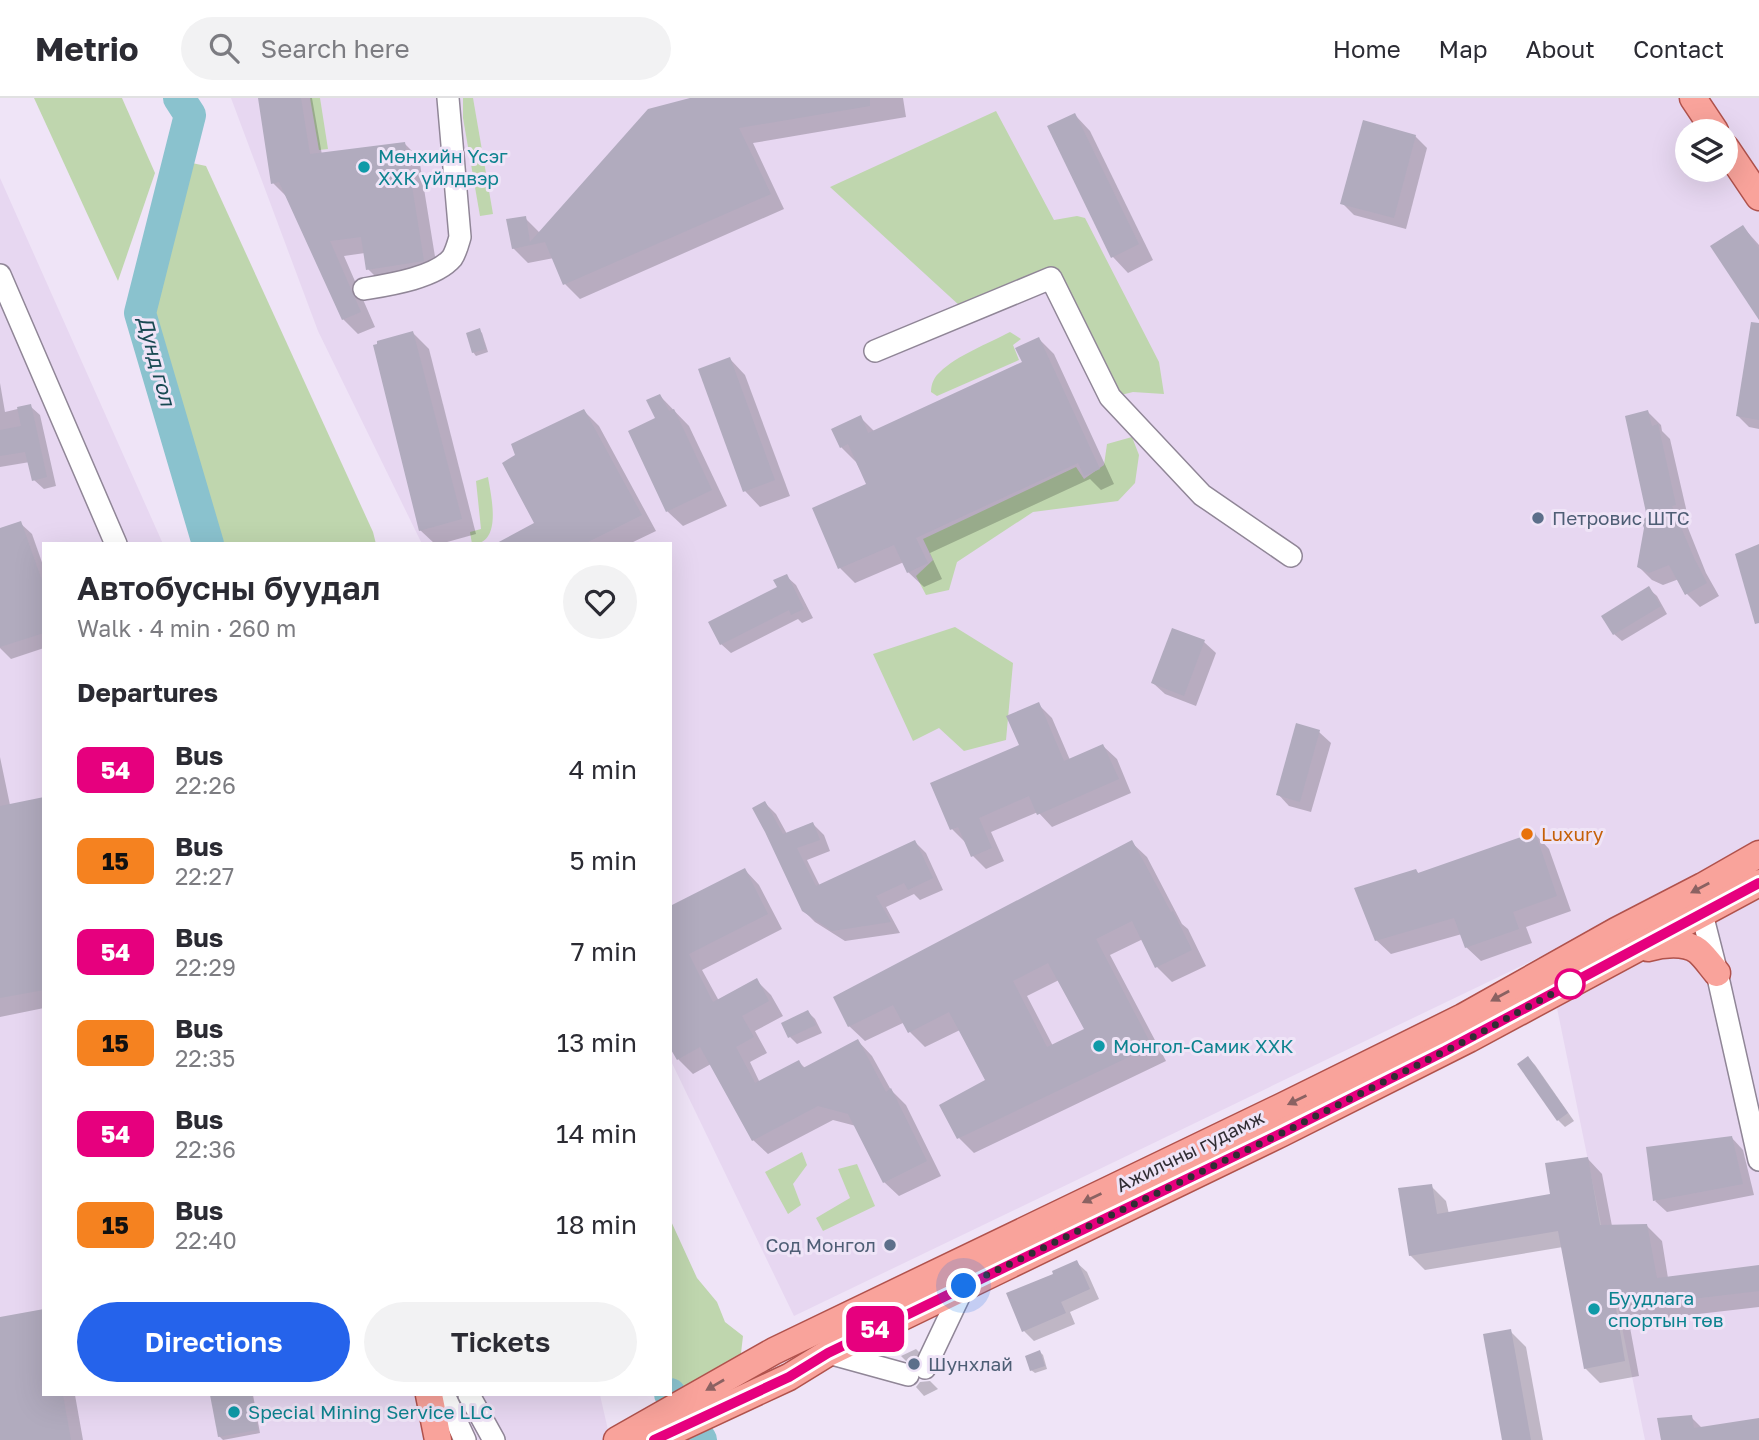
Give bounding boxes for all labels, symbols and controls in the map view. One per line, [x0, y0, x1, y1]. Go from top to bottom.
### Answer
search box [181, 17, 671, 80]
text: Metrio [35, 29, 139, 68]
icon: search [205, 29, 243, 67]
text: Search here [261, 33, 410, 64]
text: Home [1333, 34, 1401, 63]
text: Map [1439, 34, 1488, 63]
text: About [1526, 34, 1595, 63]
text: Contact [1633, 34, 1724, 63]
map controls [1675, 119, 1738, 182]
button: layers [1675, 119, 1738, 182]
place label: Мөнхийн Үсэг ХХК үйлдвэр [378, 144, 508, 189]
marker: Мөнхийн Үсэг ХХК үйлдвэр [356, 159, 372, 175]
water label: Дунд гол [132, 312, 182, 410]
place label: Петровис ШТС [1552, 506, 1690, 529]
marker: Петровис ШТС [1530, 510, 1546, 526]
button: heart [563, 565, 637, 639]
text: Автобусны буудал [77, 568, 380, 607]
text: Walk · 4 min · 260 m [77, 614, 296, 642]
text: Departures [77, 677, 218, 708]
text: Bus [175, 740, 223, 771]
text: 4 min [569, 754, 637, 785]
text: 54 [101, 755, 130, 784]
text: 22:26 [175, 771, 236, 799]
place label: Luxury [1541, 822, 1604, 845]
marker: Luxury [1519, 826, 1535, 842]
text: Bus [175, 831, 223, 862]
text: 5 min [569, 845, 637, 876]
text: 15 [102, 846, 129, 875]
text: 22:27 [175, 862, 234, 890]
one-way arrow [1690, 882, 1709, 894]
text: Bus [175, 922, 223, 953]
text: 7 min [571, 936, 637, 967]
text: 54 [101, 937, 130, 966]
text: 22:29 [175, 953, 236, 981]
unlabelled marker [1555, 969, 1585, 999]
one-way arrow [1490, 990, 1509, 1002]
text: Bus [175, 1013, 223, 1044]
text: 13 min [557, 1027, 637, 1058]
text: 15 [102, 1028, 129, 1057]
place label: Монгол-Самик ХХК [1113, 1034, 1294, 1057]
marker: Монгол-Самик ХХК [1091, 1038, 1107, 1054]
text: 22:35 [175, 1044, 235, 1072]
one-way arrow [1287, 1094, 1307, 1105]
text: Bus [175, 1104, 223, 1135]
street label: Ажилчны гудамж [1112, 1105, 1268, 1196]
text: 14 min [556, 1118, 637, 1149]
text: 54 [101, 1119, 130, 1148]
text: 22:36 [175, 1135, 236, 1163]
one-way arrow [1082, 1193, 1102, 1204]
text: Bus [175, 1195, 223, 1226]
text: 18 min [556, 1209, 637, 1240]
text: 15 [102, 1210, 129, 1239]
text: 22:40 [175, 1226, 237, 1254]
place label: Сод Монгол [765, 1233, 876, 1256]
marker: Сод Монгол [882, 1237, 898, 1253]
your location [946, 1268, 981, 1303]
place label: Буудлага спортын төв [1608, 1286, 1723, 1331]
marker: Буудлага спортын төв [1586, 1301, 1602, 1317]
button: Directions [77, 1302, 350, 1382]
button: Tickets [364, 1302, 637, 1382]
line badge: 54 [844, 1306, 906, 1352]
text: 54 [860, 1314, 890, 1343]
place label: Шунхлай [928, 1352, 1013, 1375]
marker: Шунхлай [906, 1356, 922, 1372]
one-way arrow [705, 1379, 724, 1391]
place label: Special Mining Service LLC [248, 1400, 493, 1423]
marker: Special Mining Service LLC [226, 1404, 242, 1420]

